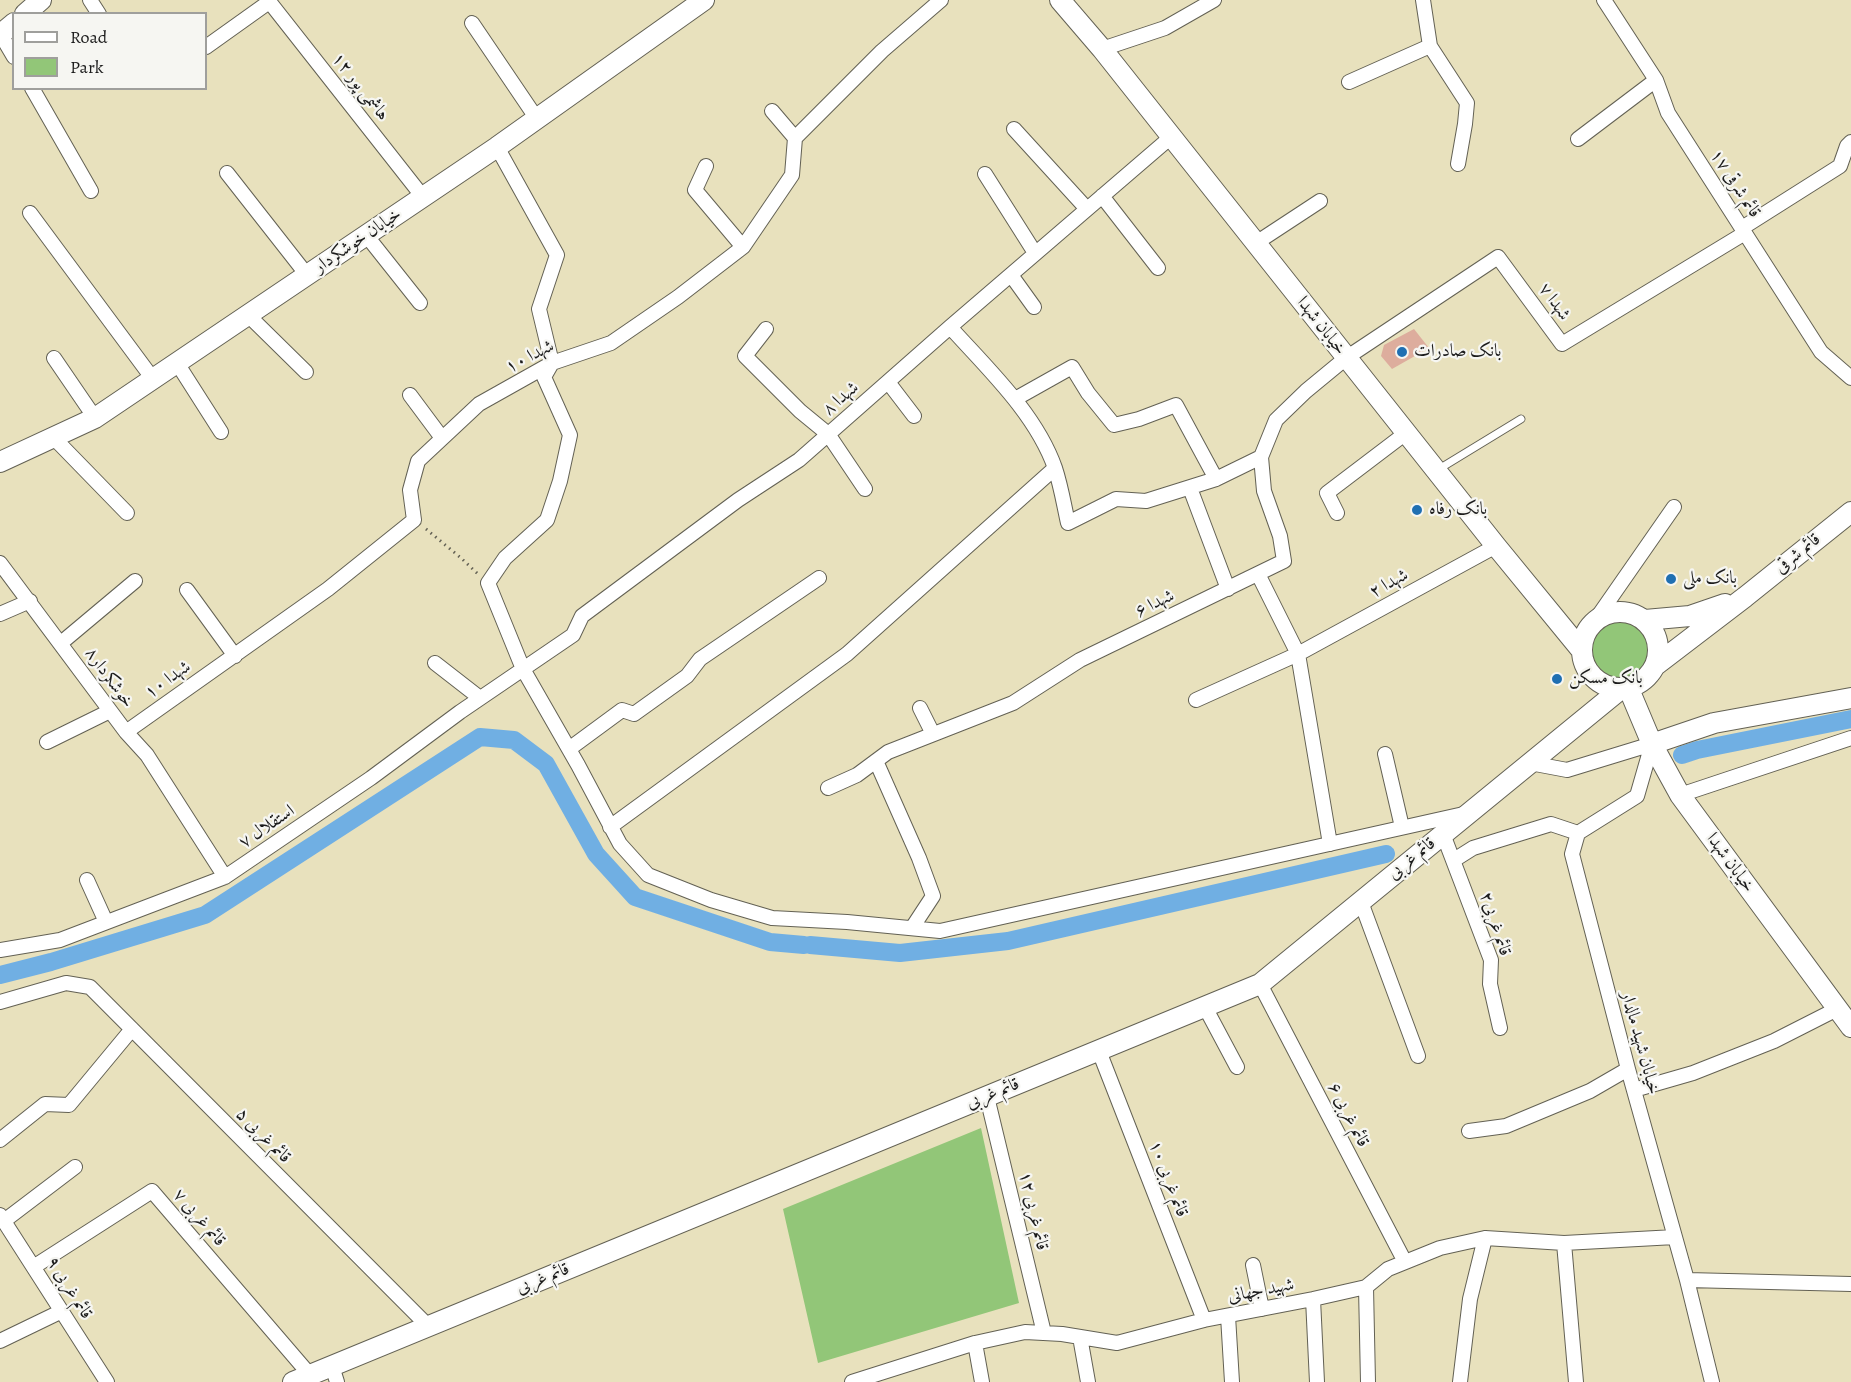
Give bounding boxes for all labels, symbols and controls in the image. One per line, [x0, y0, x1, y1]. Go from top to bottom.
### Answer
legend [12, 12, 207, 90]
text: Road [70, 25, 107, 49]
street label: هاشمی پور ۱۲ [327, 49, 393, 125]
text: Park [70, 55, 104, 79]
street label: قائم شرقی ۱۷ [1705, 146, 1765, 222]
street label: خیابان خوشکردار [310, 204, 406, 278]
street label: شهدا ۷ [1533, 279, 1575, 325]
street label: خیابان شهدا [1291, 292, 1351, 360]
street label: شهدا ۱۰ [502, 336, 558, 378]
place label: بانک صادرات [1414, 341, 1501, 363]
marker: بانک صادرات [1395, 345, 1409, 359]
street label: شهدا ۸ [818, 377, 864, 421]
place label: بانک رفاه [1429, 499, 1487, 521]
marker: بانک رفاه [1410, 503, 1424, 517]
street label: قائم شرقی [1771, 529, 1825, 579]
street label: شهدا ۲ [1366, 565, 1412, 603]
place label: بانک ملی [1683, 568, 1737, 590]
marker: بانک ملی [1664, 572, 1678, 586]
street label: شهدا ۶ [1132, 585, 1178, 623]
street label: خوشکردار۸ [80, 643, 138, 713]
street label: شهدا ۱۰ [141, 656, 195, 704]
place label: بانک مسکن [1569, 668, 1643, 690]
marker: بانک مسکن [1550, 672, 1564, 686]
street label: استقلال ۷ [235, 801, 299, 853]
street label: خیابان شهدا [1701, 829, 1759, 897]
street label: قائم غربی [1384, 833, 1440, 885]
street label: ۲قائم غربی [1475, 889, 1515, 959]
street label: خیابان شهید مالدار [1616, 989, 1664, 1097]
street label: قائم غربی [963, 1074, 1023, 1114]
street label: قائم غربی ۶ [1323, 1079, 1373, 1151]
street label: قائم غربی ۵ [231, 1104, 295, 1168]
street label: قائم غربی ۱۰ [1144, 1138, 1192, 1220]
street label: قائم غربی ۱۲ [1013, 1169, 1053, 1253]
street label: قائم غربی ۷ [168, 1185, 230, 1251]
street label: قائم غربی ۹ [41, 1253, 97, 1323]
street label: قائم غربی [513, 1259, 573, 1299]
street label: شهید جهانی [1226, 1274, 1296, 1308]

